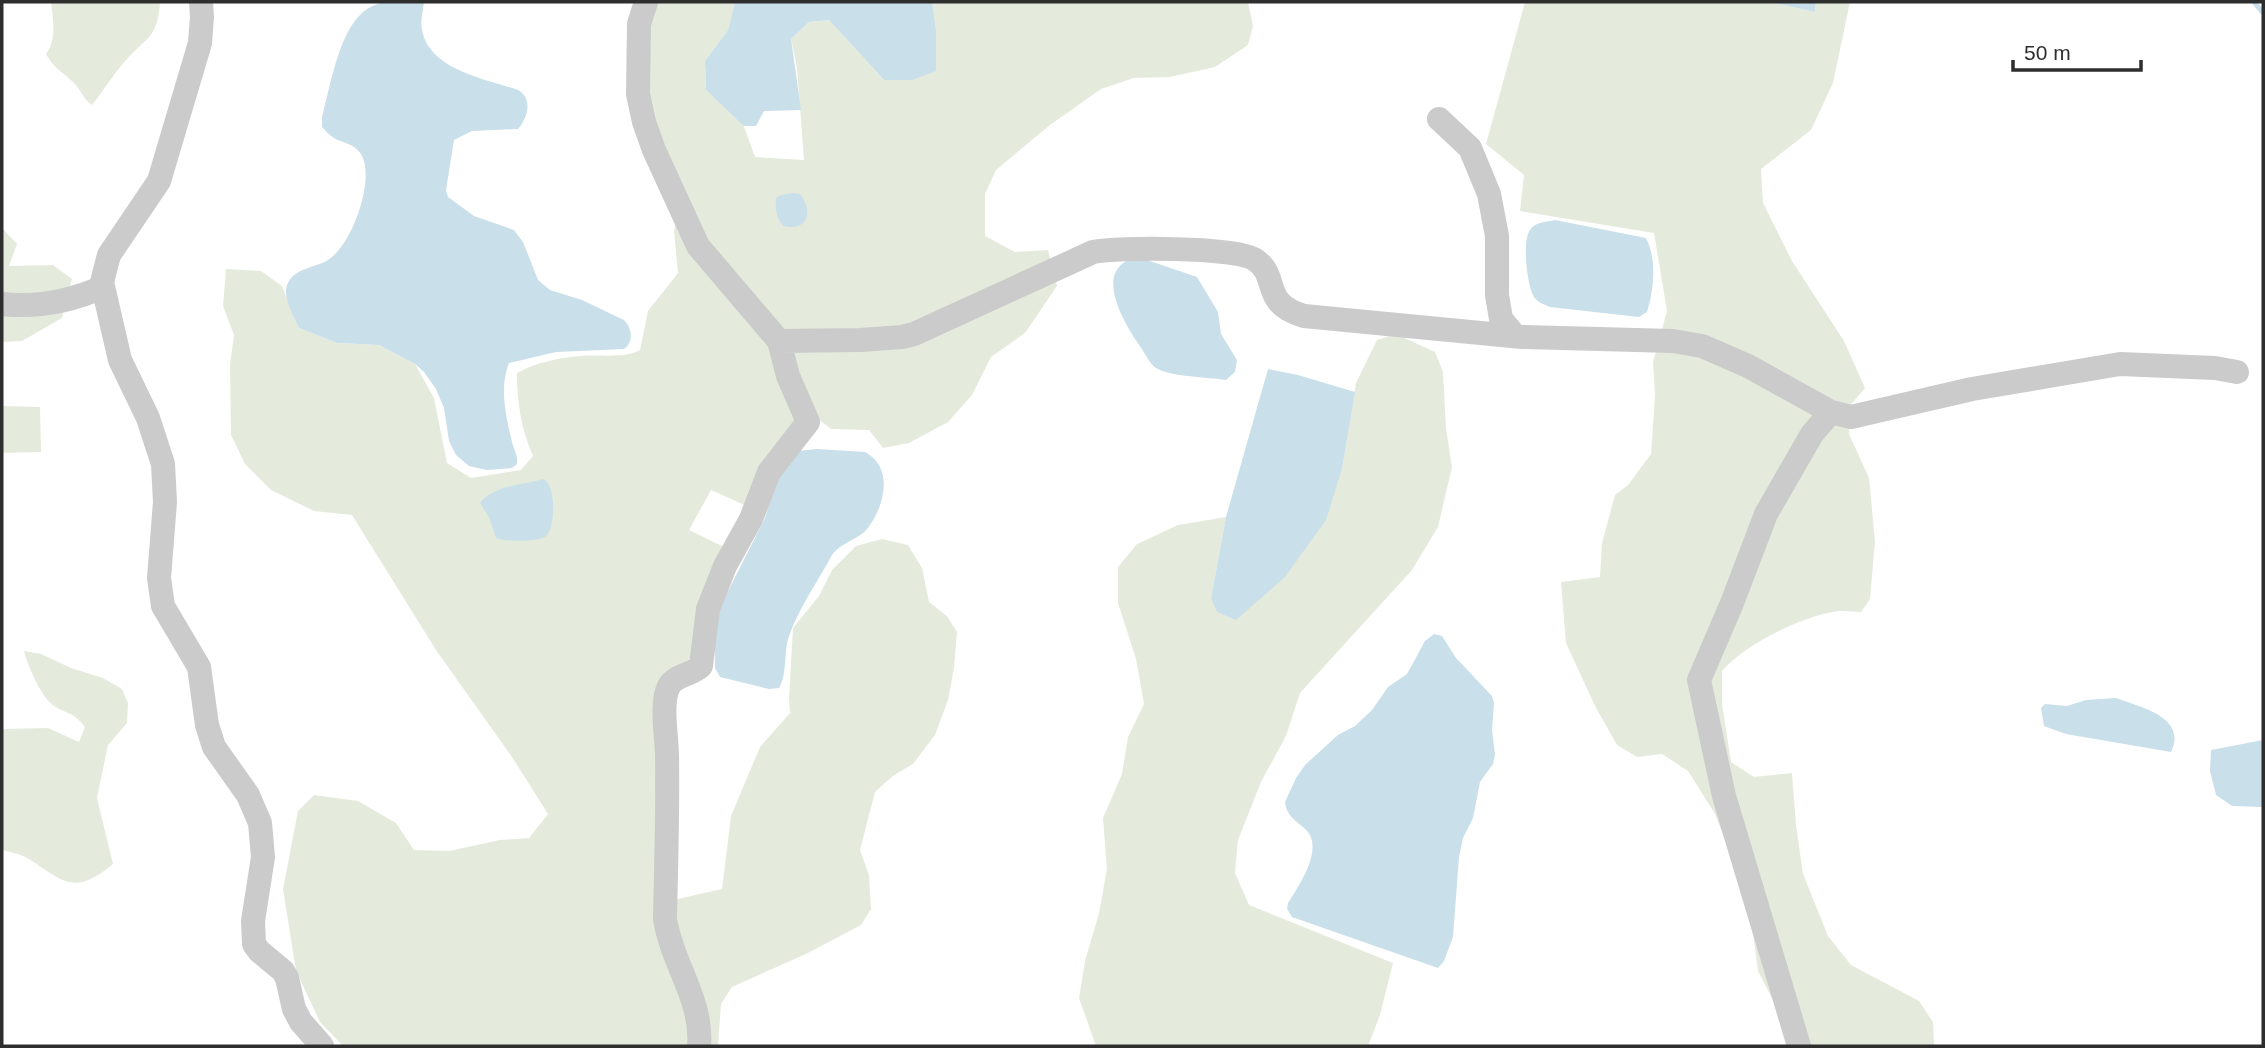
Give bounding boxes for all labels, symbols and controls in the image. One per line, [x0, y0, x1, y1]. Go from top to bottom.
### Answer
scale bar [2013, 28, 2141, 72]
text: 50 m [2024, 41, 2071, 64]

